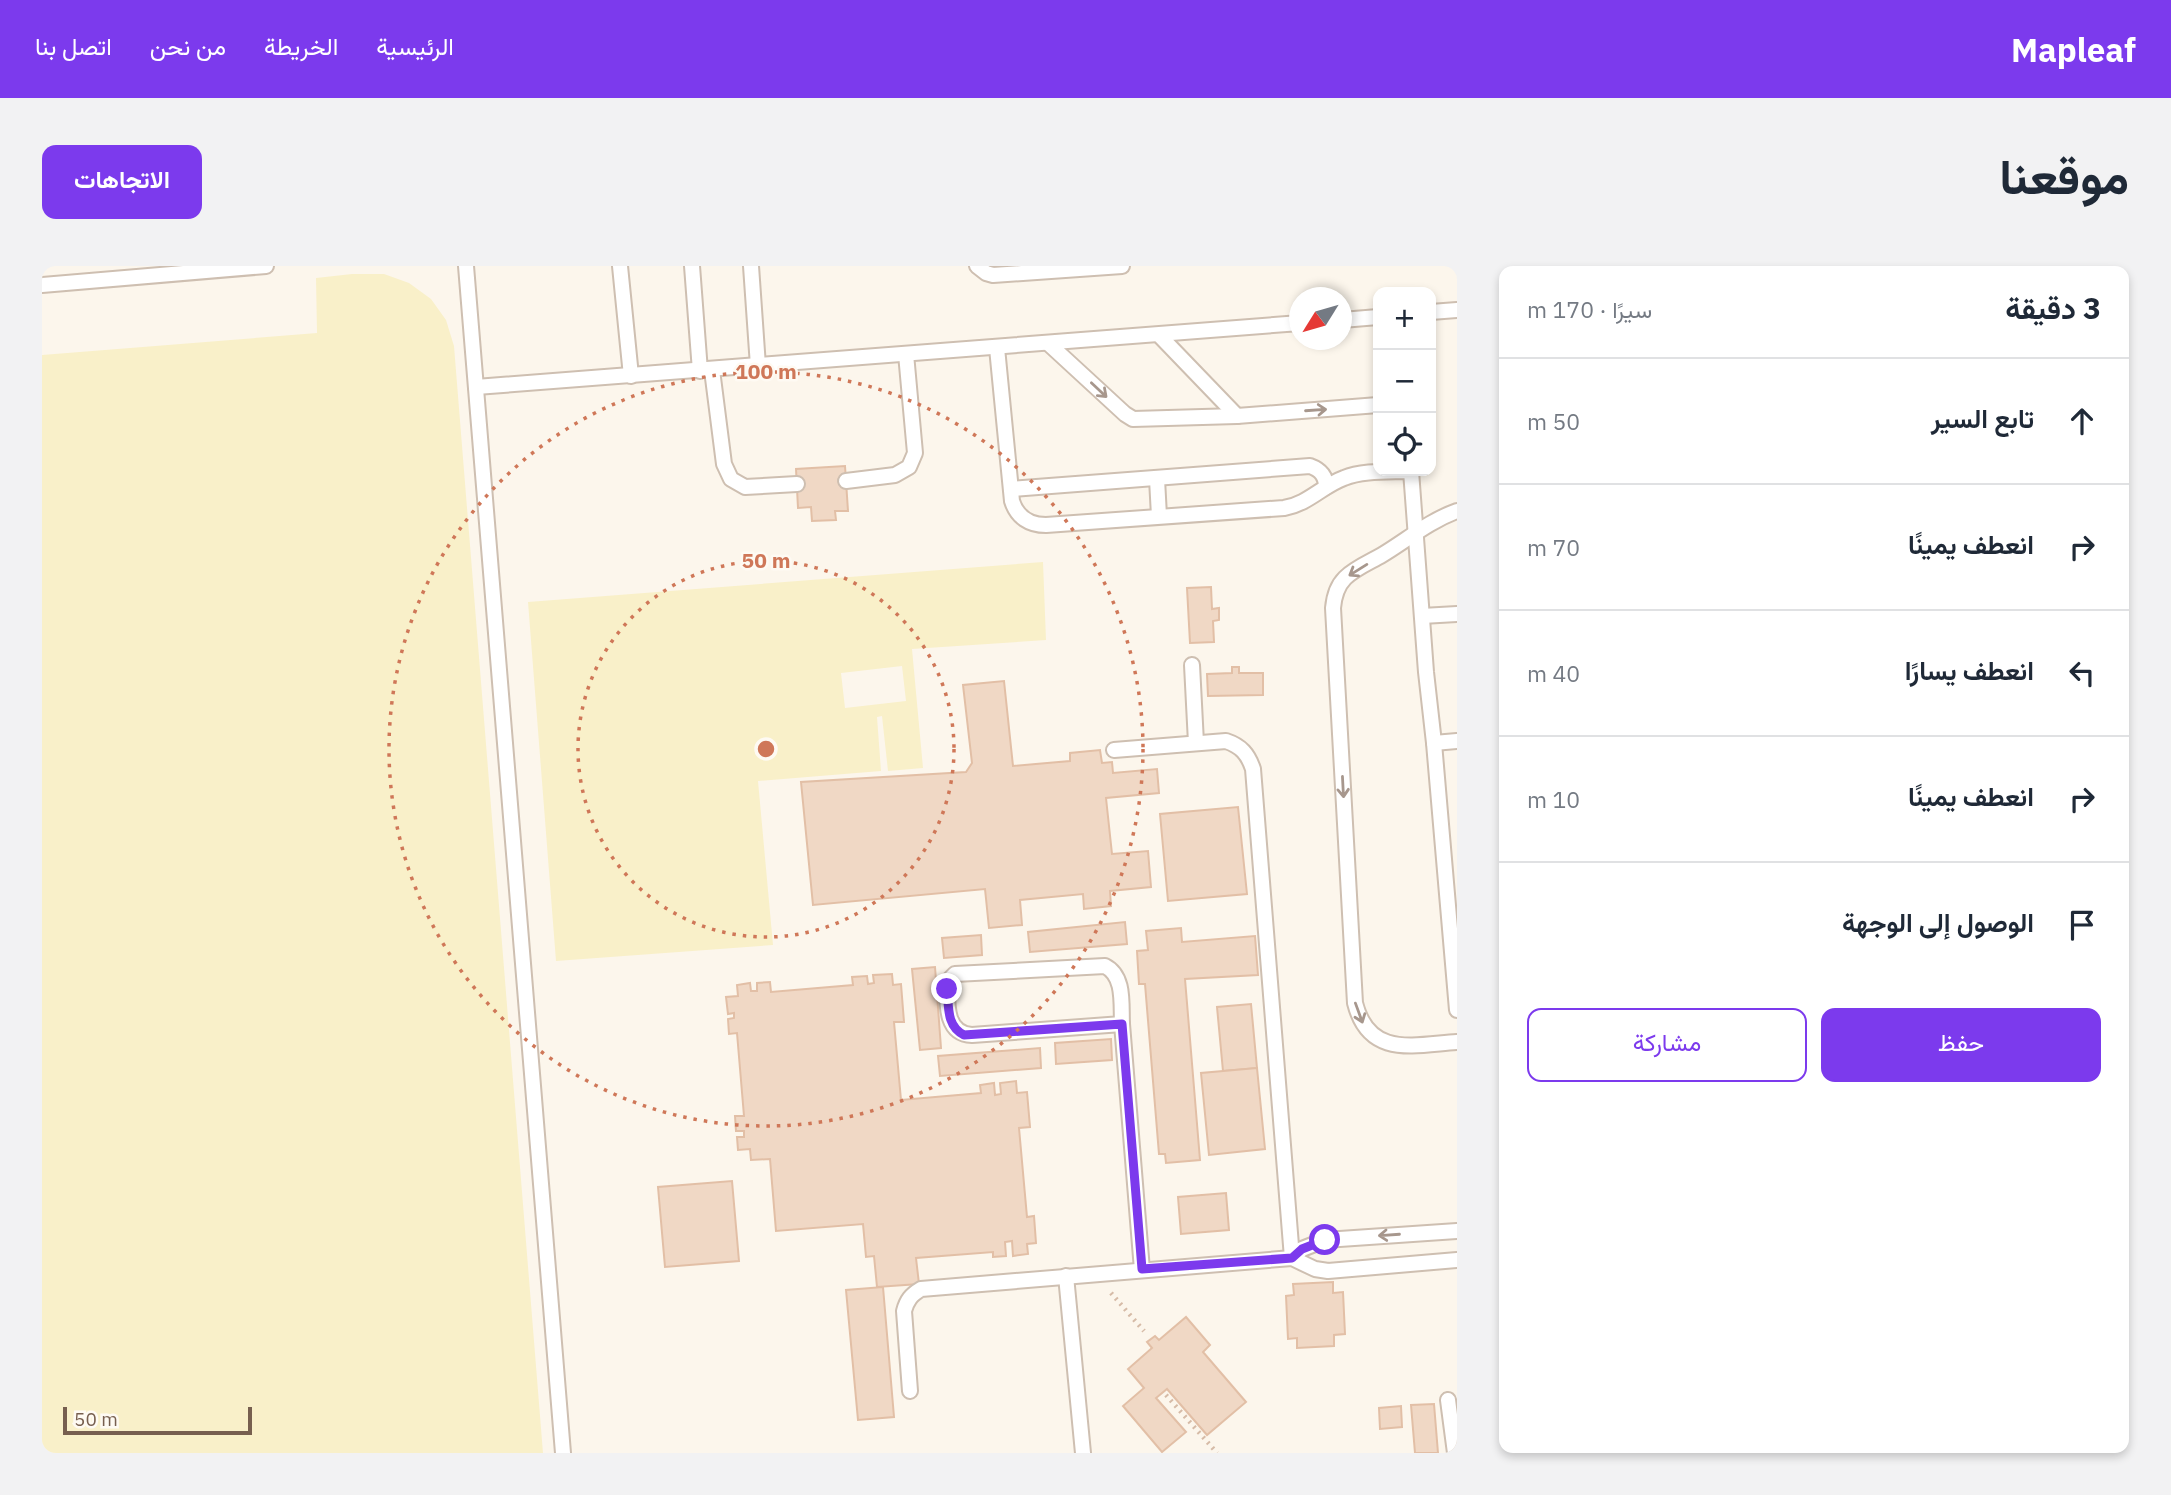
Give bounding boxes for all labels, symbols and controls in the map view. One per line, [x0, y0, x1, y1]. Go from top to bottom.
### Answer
text: Mapleaf [2011, 28, 2136, 71]
text: اتصل بنا [35, 30, 112, 62]
text: من نحن [150, 30, 226, 62]
text: الخريطة [264, 30, 338, 62]
text: الرئيسية [376, 30, 454, 62]
text: موقعنا [1999, 144, 2129, 207]
button: الاتجاهات [42, 145, 202, 219]
north arrow [1289, 287, 1352, 350]
map controls [1373, 287, 1436, 476]
button: + [1373, 287, 1436, 350]
text: 3 دقيقة [2005, 288, 2101, 327]
text: سيرًا · 170 m [1527, 294, 1652, 324]
button: − [1373, 350, 1436, 413]
text: 100 m [735, 357, 797, 385]
one-way arrow [1090, 382, 1107, 399]
text: تابع السير [1931, 401, 2034, 435]
icon: ahead [2063, 402, 2101, 440]
one-way arrow [1304, 403, 1326, 416]
text: 50 m [1527, 406, 1580, 436]
button: locate [1373, 413, 1436, 476]
text: انعطف يمينًا [1908, 527, 2034, 561]
icon: right [2063, 528, 2101, 566]
text: 70 m [1527, 532, 1580, 562]
text: 50 m [742, 546, 790, 574]
one-way arrow [1348, 563, 1368, 577]
text: انعطف يسارًا [1905, 653, 2034, 687]
icon: left [2063, 654, 2101, 692]
text: 40 m [1527, 658, 1580, 688]
centre of rings [754, 737, 778, 761]
one-way arrow [1337, 775, 1350, 798]
text: انعطف يمينًا [1908, 779, 2034, 813]
icon: right [2063, 780, 2101, 818]
text: 10 m [1527, 784, 1580, 814]
text: الوصول إلى الوجهة [1842, 905, 2034, 939]
icon: arrive [2063, 906, 2101, 944]
route end [931, 973, 962, 1004]
one-way arrow [1354, 1002, 1367, 1024]
button: مشاركة [1527, 1008, 1807, 1082]
button: حفظ [1821, 1008, 2101, 1082]
route start [1309, 1224, 1340, 1255]
one-way arrow [1378, 1229, 1401, 1242]
scale bar [63, 1404, 252, 1436]
text: 50 m [74, 1407, 118, 1431]

